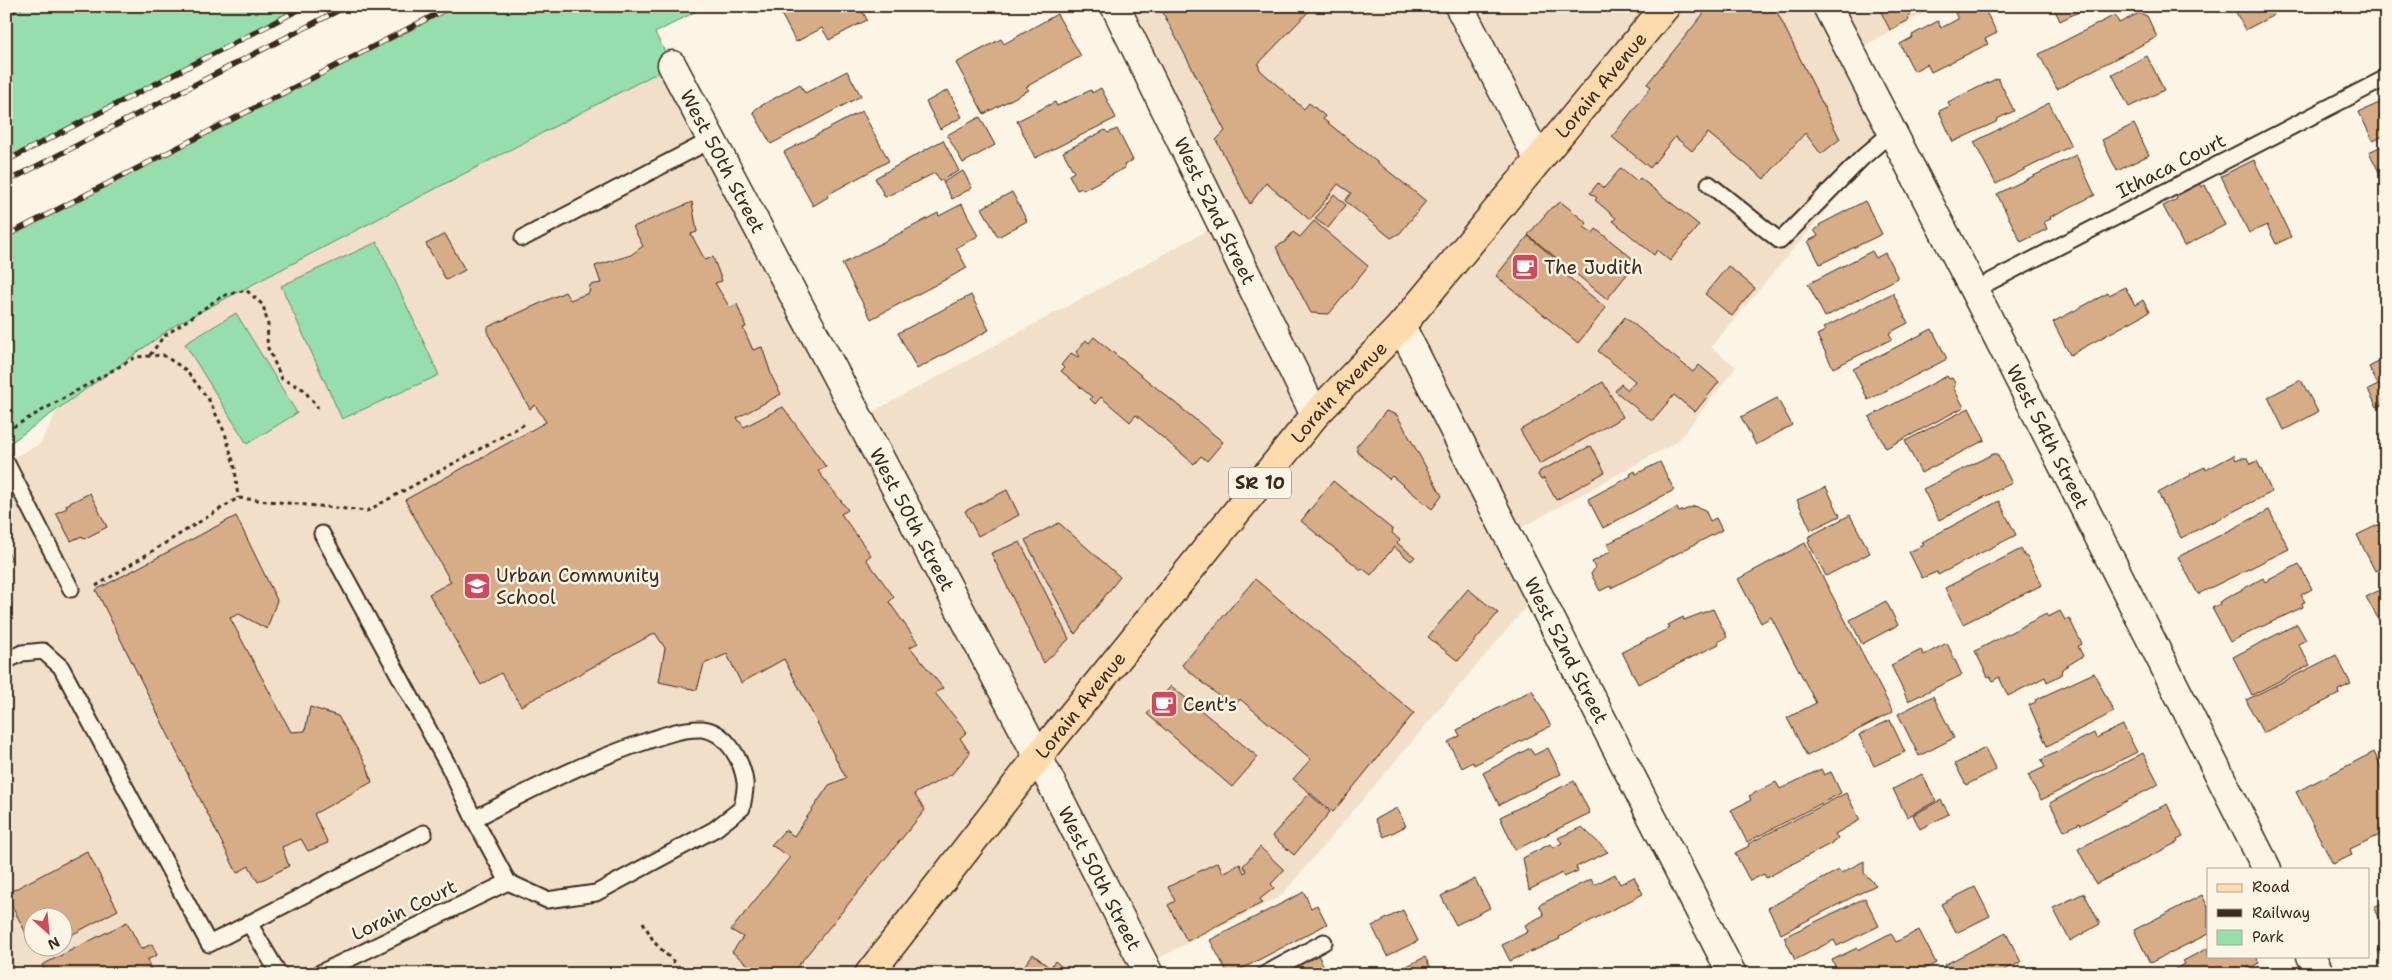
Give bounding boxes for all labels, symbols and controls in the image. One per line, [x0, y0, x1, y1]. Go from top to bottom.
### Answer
street label: Lorain Avenue [1549, 26, 1652, 143]
street label: West 50th Street [675, 85, 771, 237]
street label: Ithaca Court [2112, 128, 2230, 204]
street label: West 52nd Street [1169, 133, 1262, 289]
cafe icon: The Judith [1510, 252, 1540, 282]
place label: The Judith [1544, 255, 1643, 280]
street label: Lorain Avenue [1285, 336, 1392, 448]
street label: West 54th Street [2001, 360, 2095, 513]
street label: West 50th Street [864, 443, 961, 595]
road number: SR 10 [1229, 468, 1291, 498]
place label: Urban Community School [496, 563, 660, 610]
school or university icon: Urban Community School [462, 571, 492, 601]
street label: West 52nd Street [1519, 573, 1614, 728]
street label: Lorain Avenue [1029, 646, 1131, 764]
cafe icon: Cent's [1149, 689, 1179, 719]
place label: Cent's [1183, 692, 1237, 717]
street label: West 50th Street [1053, 802, 1147, 955]
legend [2207, 868, 2370, 958]
street label: Lorain Court [347, 874, 461, 946]
text: Road [2252, 877, 2290, 897]
text: Railway [2252, 903, 2310, 923]
north arrow [22, 908, 72, 958]
text: Park [2252, 927, 2284, 947]
text: N [45, 933, 63, 954]

